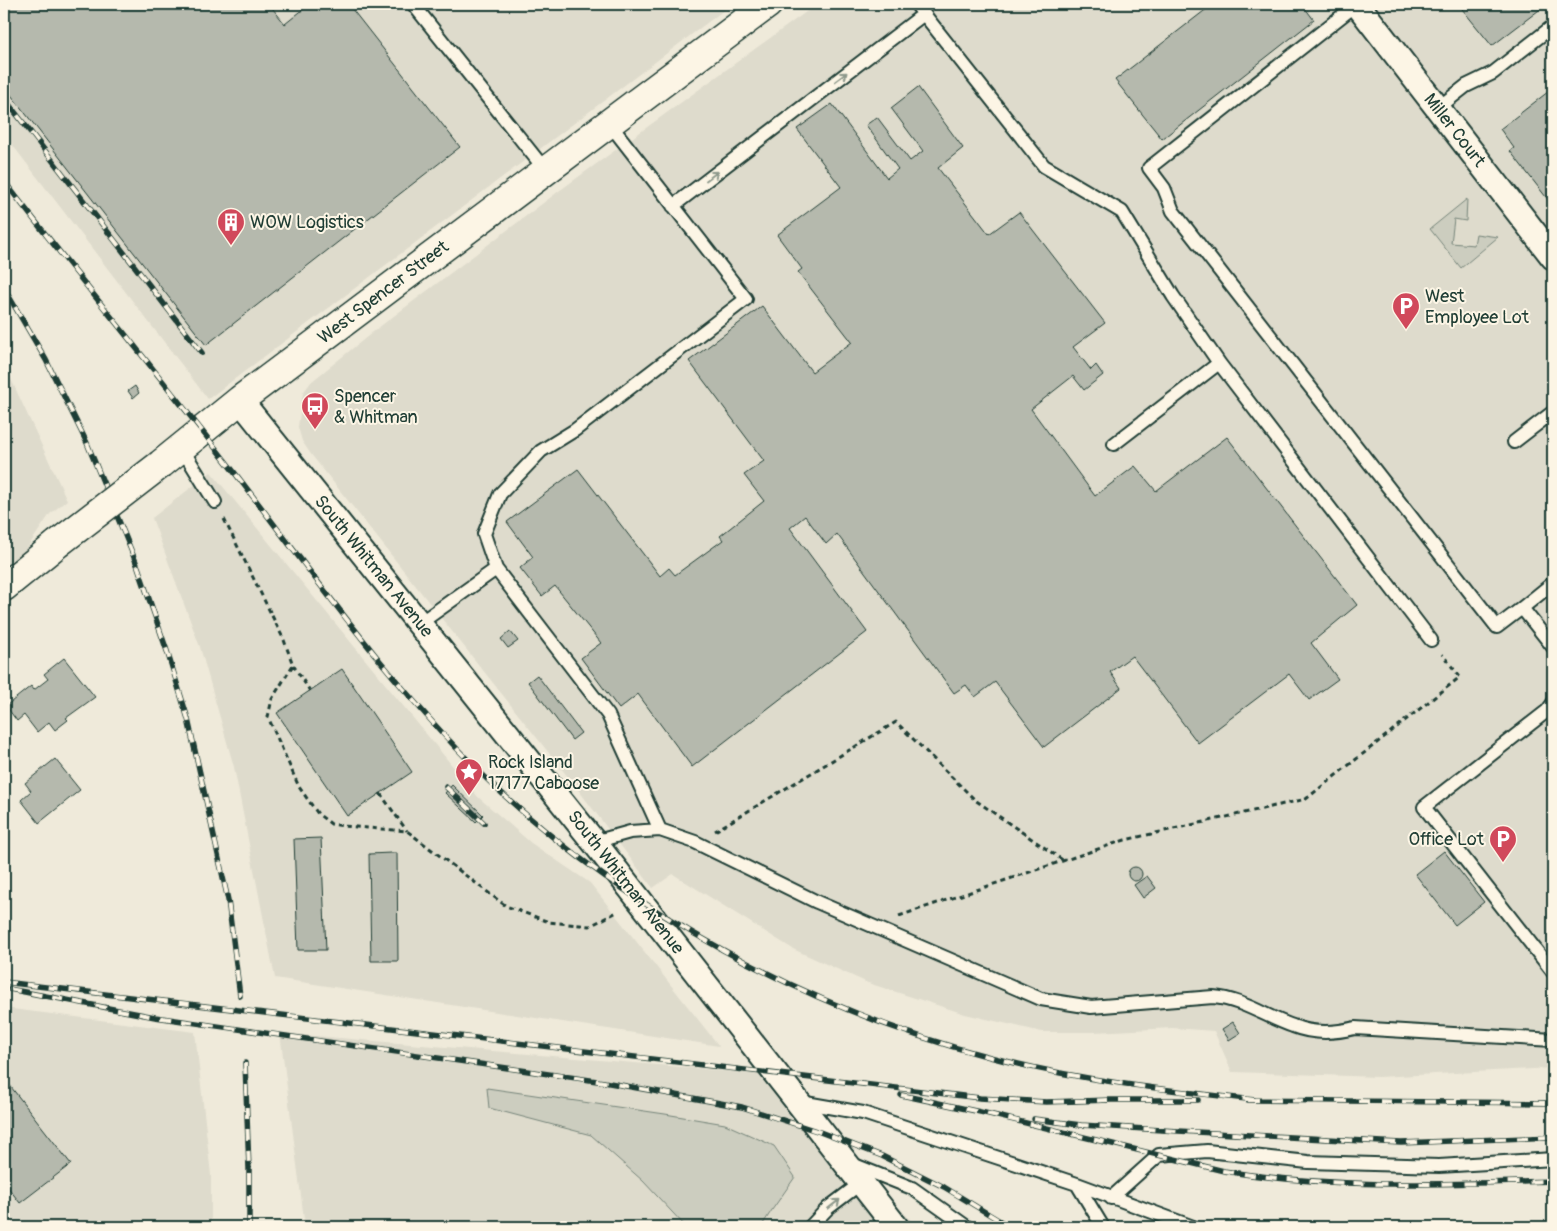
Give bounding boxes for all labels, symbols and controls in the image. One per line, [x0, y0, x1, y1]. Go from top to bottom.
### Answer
one-way arrow [834, 72, 847, 83]
street label: Miller Court [1419, 89, 1491, 172]
one-way arrow [705, 171, 719, 181]
building icon: WOW Logistics [216, 207, 246, 246]
place label: WOW Logistics [250, 211, 364, 234]
street label: West Spencer Street [313, 235, 454, 349]
place label: West Employee Lot [1425, 285, 1530, 329]
parking icon: West Employee Lot [1391, 291, 1421, 330]
place label: Spencer & Whitman [334, 385, 418, 429]
bus stop icon: Spencer & Whitman [300, 391, 330, 430]
street label: South Whitman Avenue [309, 490, 438, 642]
place label: Rock Island 17177 Caboose [488, 751, 599, 795]
place icon: Rock Island 17177 Caboose [454, 757, 484, 796]
street label: South Whitman Avenue [562, 806, 689, 959]
parking icon: Office Lot [1488, 824, 1518, 863]
place label: Office Lot [1409, 828, 1485, 851]
one-way arrow [827, 1198, 840, 1209]

